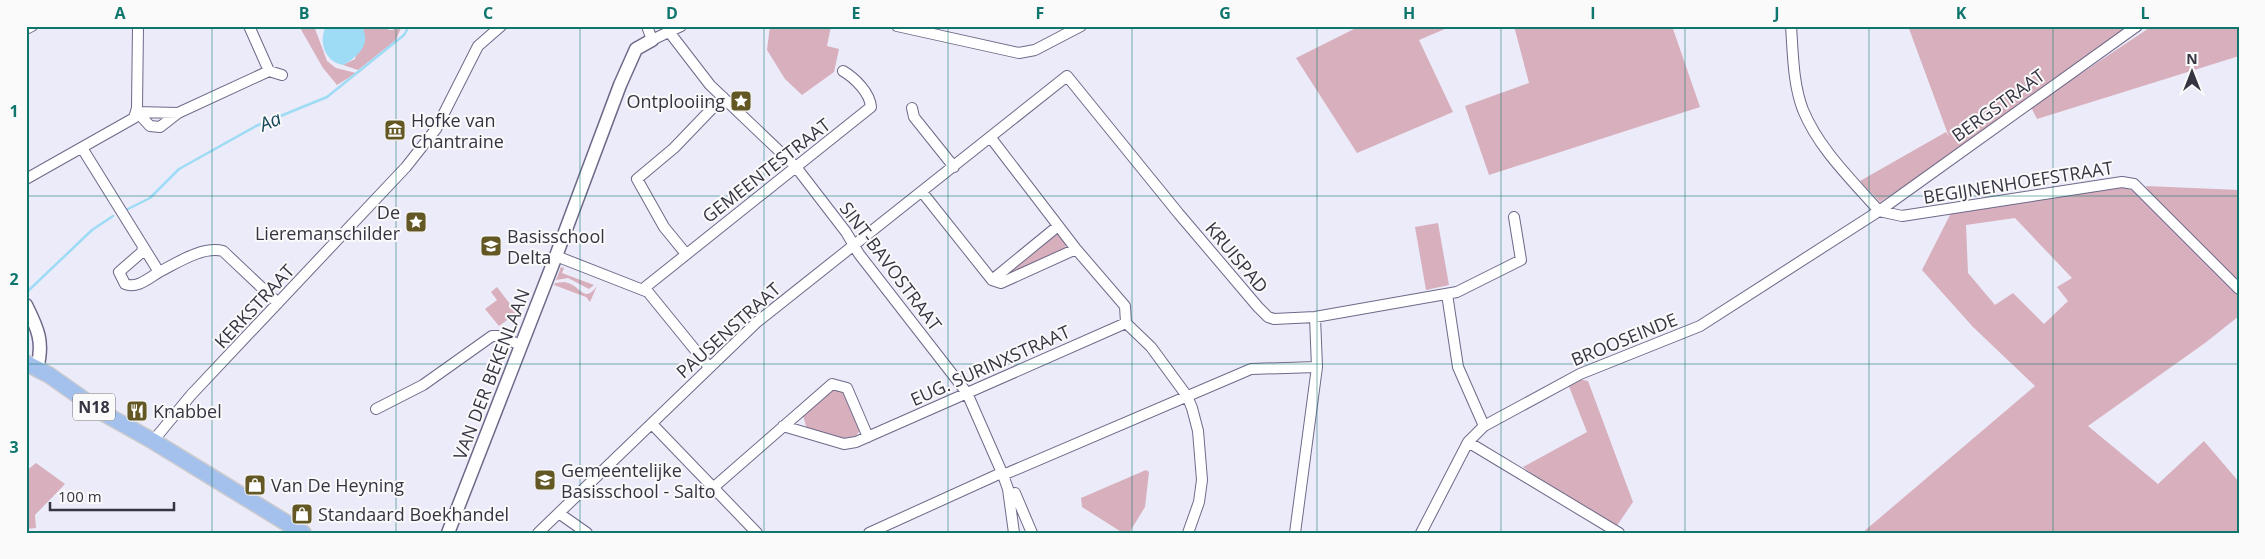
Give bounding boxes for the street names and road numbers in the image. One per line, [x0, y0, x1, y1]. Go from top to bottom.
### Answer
street label: BERGSTRAAT [1947, 63, 2049, 147]
street label: GEMEENTESTRAAT [697, 112, 835, 228]
street label: BEGIJNENHOEFSTRAAT [1921, 155, 2115, 209]
street label: SINT-BAVOSTRAAT [835, 197, 947, 335]
street label: KRUISPAD [1200, 217, 1274, 297]
street label: KERKSTRAAT [209, 259, 299, 353]
street label: PAUSENSTRAAT [671, 277, 785, 383]
street label: VAN DER BEKENLAAN [447, 285, 535, 463]
street label: BROOSEINDE [1567, 307, 1681, 371]
street label: EUG. SURINXSTRAAT [906, 319, 1074, 411]
road number: N18 [73, 394, 115, 421]

